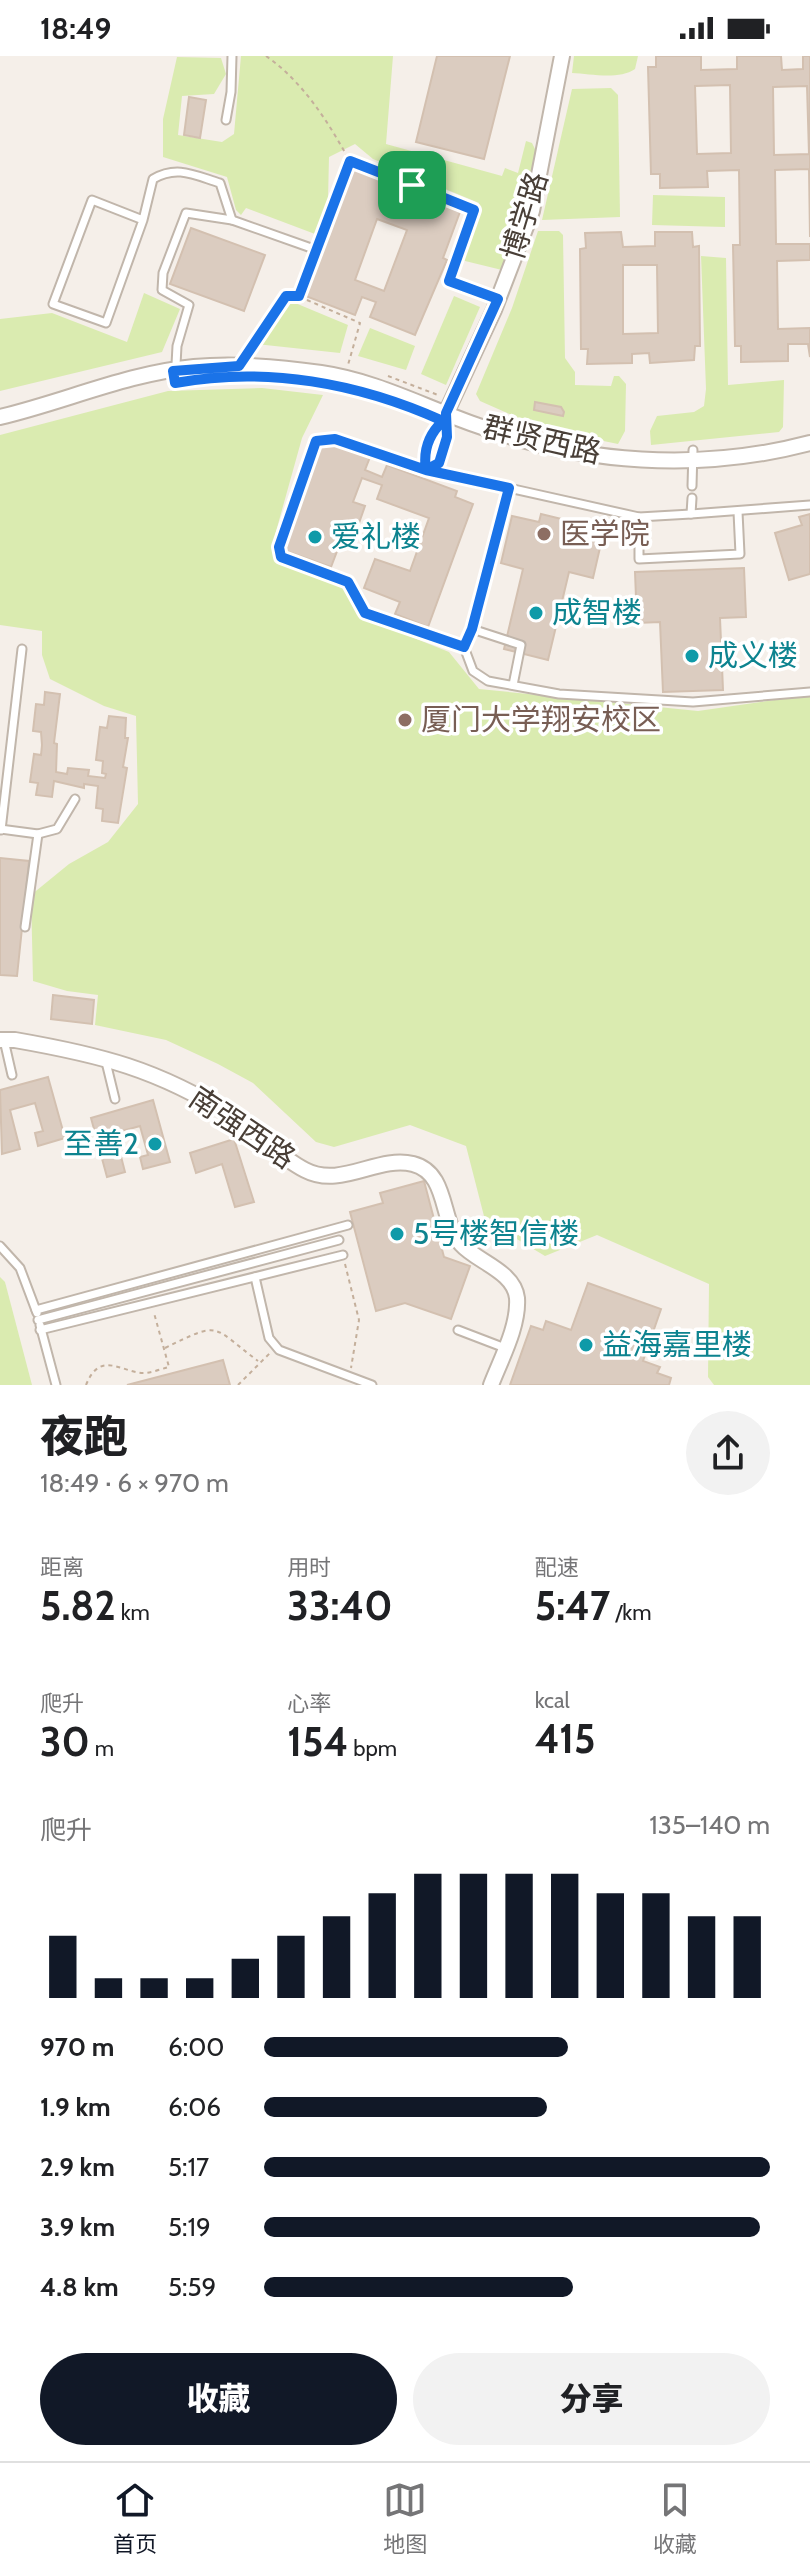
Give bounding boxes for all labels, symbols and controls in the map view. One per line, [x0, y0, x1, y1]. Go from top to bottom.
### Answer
text: 18:49 [40, 10, 111, 47]
pin [378, 151, 446, 219]
icon: arrive [390, 163, 434, 207]
street label: 博学路 [494, 167, 555, 264]
street label: 群贤西路 [479, 408, 605, 471]
place label: 医学院 [560, 515, 650, 552]
place label: 爱礼楼 [331, 518, 421, 555]
marker: 医学院 [535, 525, 553, 543]
marker: 爱礼楼 [306, 528, 324, 546]
place label: 成智楼 [552, 594, 642, 631]
marker: 成智楼 [527, 604, 545, 622]
place label: 成义楼 [708, 637, 798, 674]
marker: 成义楼 [683, 647, 701, 665]
place label: 厦门大学翔安校区 [421, 701, 661, 738]
marker: 厦门大学翔安校区 [396, 711, 414, 729]
street label: 南强西路 [182, 1079, 302, 1176]
place label: 至善2 [63, 1125, 139, 1162]
marker: 至善2 [146, 1135, 164, 1153]
place label: 5号楼智信楼 [413, 1215, 579, 1252]
marker: 5号楼智信楼 [388, 1225, 406, 1243]
place label: 益海嘉里楼 [602, 1326, 752, 1363]
marker: 益海嘉里楼 [577, 1336, 595, 1354]
text: 夜跑 [40, 1410, 128, 1463]
button: share [686, 1411, 770, 1495]
text: 18:49 · 6 × 970 m [40, 1467, 229, 1499]
text: 距离 [40, 1554, 84, 1581]
text: 用时 [287, 1554, 331, 1581]
text: 配速 [535, 1554, 579, 1581]
text: 5.82 [40, 1581, 116, 1630]
text: 33:40 [287, 1581, 392, 1630]
text: 5:47 [535, 1581, 610, 1630]
text: km [116, 1599, 150, 1626]
text: /km [610, 1599, 651, 1626]
text: kcal [535, 1687, 570, 1714]
text: 爬升 [40, 1690, 84, 1717]
text: 心率 [287, 1690, 331, 1717]
text: 415 [535, 1714, 595, 1763]
text: 30 [40, 1717, 90, 1766]
text: 154 [287, 1717, 348, 1766]
text: m [90, 1735, 114, 1762]
text: bpm [348, 1735, 397, 1762]
text: 135–140 m [649, 1809, 770, 1841]
text: 爬升 [40, 1814, 92, 1846]
text: 970 m [40, 2031, 114, 2063]
text: 6:00 [168, 2031, 224, 2063]
text: 1.9 km [40, 2091, 111, 2123]
text: 6:06 [168, 2091, 221, 2123]
text: 2.9 km [40, 2151, 115, 2183]
text: 5:17 [168, 2151, 209, 2183]
text: 3.9 km [40, 2211, 115, 2243]
text: 5:19 [168, 2211, 211, 2243]
text: 4.8 km [40, 2271, 119, 2303]
text: 5:59 [168, 2271, 216, 2303]
button: 收藏 [40, 2353, 397, 2445]
button: 分享 [413, 2353, 770, 2445]
tab: 首页 [113, 2478, 157, 2558]
tab: 地图 [383, 2478, 427, 2558]
tab: 收藏 [653, 2478, 697, 2558]

